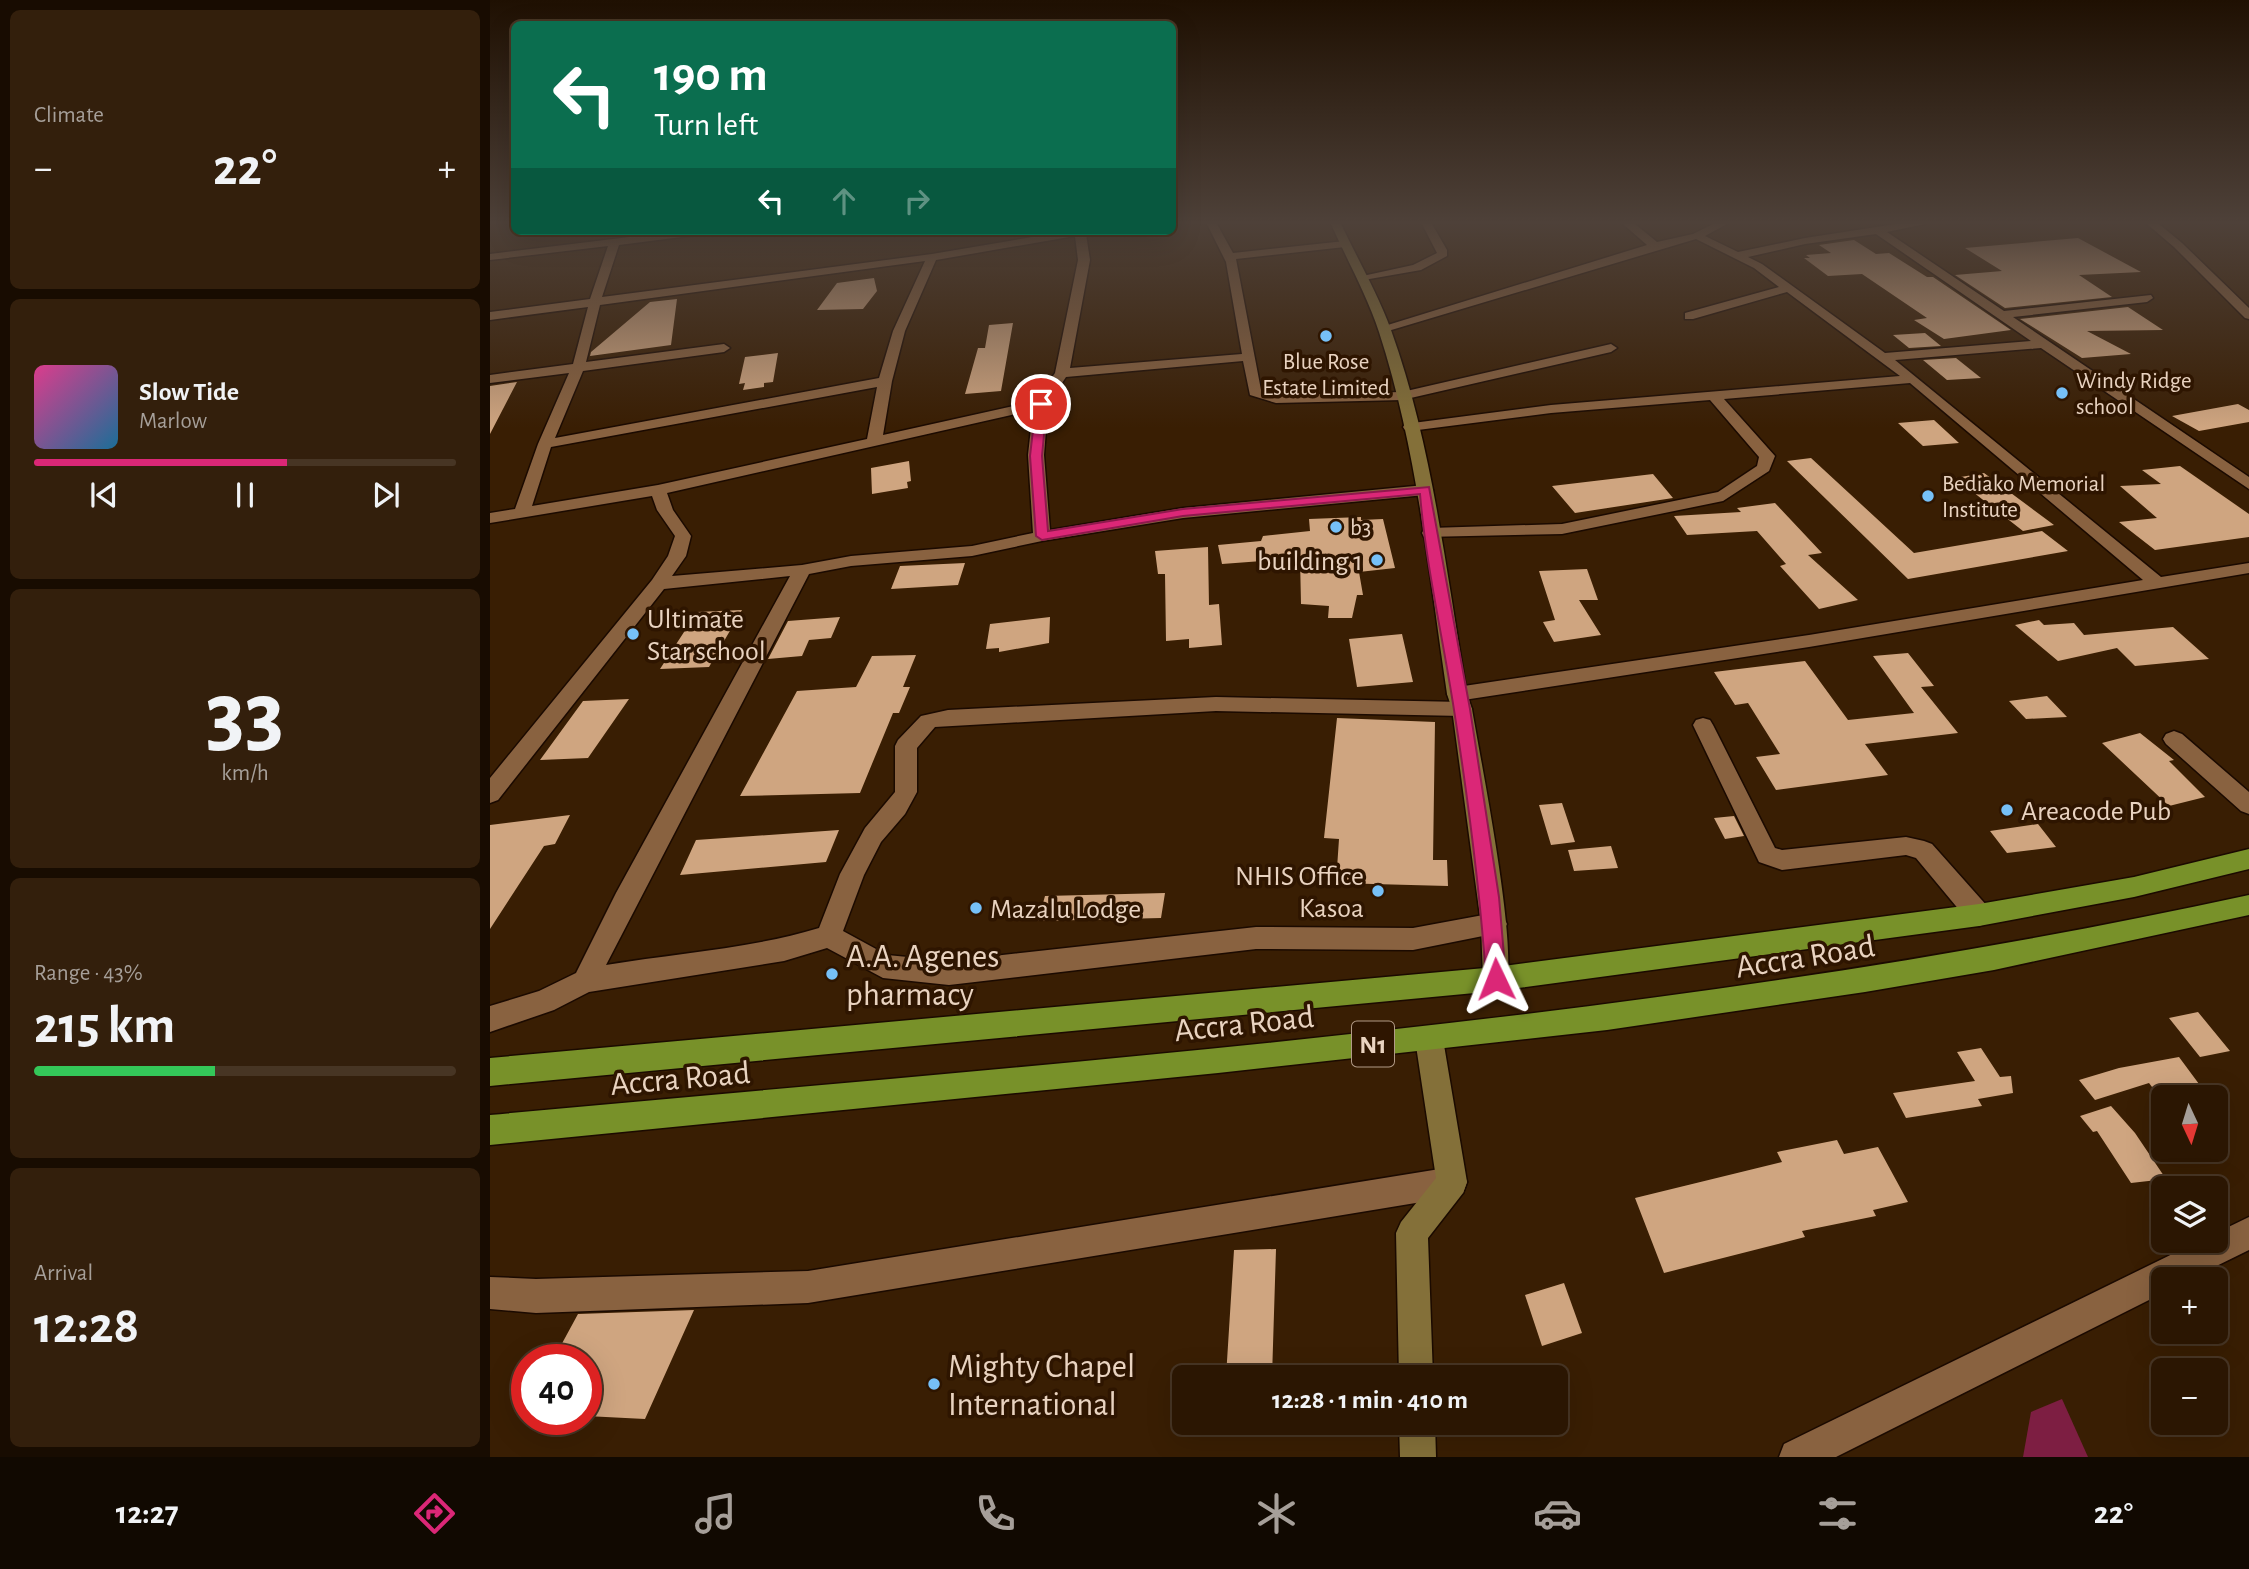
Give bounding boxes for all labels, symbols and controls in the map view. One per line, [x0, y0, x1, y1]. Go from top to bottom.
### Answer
icon: left [539, 49, 630, 140]
text: 190 m [654, 51, 768, 100]
text: Climate [34, 104, 104, 127]
text: Turn left [654, 109, 758, 141]
text: 22° [213, 142, 277, 194]
text: − [34, 150, 52, 188]
text: + [438, 150, 456, 188]
icon: left [752, 182, 790, 220]
icon: ahead [825, 182, 863, 220]
icon: right [898, 182, 936, 220]
marker: Blue Rose Estate Limited [1318, 328, 1334, 344]
place label: Blue Rose Estate Limited [1262, 351, 1390, 400]
place label: Windy Ridge school [2076, 370, 2192, 419]
pin [1011, 374, 1071, 434]
text: Slow Tide [139, 379, 239, 405]
icon: arrive [1022, 385, 1060, 423]
marker: Windy Ridge school [2054, 385, 2070, 401]
text: Marlow [139, 410, 207, 433]
place label: Bediako Memorial Institute [1942, 473, 2105, 522]
icon: previous [85, 476, 123, 514]
icon: pause [226, 476, 264, 514]
icon: next [367, 476, 405, 514]
marker: Bediako Memorial Institute [1920, 488, 1936, 504]
place label: b3 [1350, 517, 1371, 540]
marker: b3 [1328, 519, 1344, 535]
place label: building 1 [1257, 548, 1363, 576]
marker: building 1 [1369, 552, 1385, 568]
place label: Ultimate Star school [647, 606, 766, 666]
marker: Ultimate Star school [625, 626, 641, 642]
text: 33 [206, 669, 284, 760]
text: km/h [221, 762, 269, 785]
place label: Areacode Pub [2021, 798, 2171, 826]
marker: Areacode Pub [1999, 802, 2015, 818]
place label: NHIS Office Kasoa [1235, 863, 1364, 923]
marker: NHIS Office Kasoa [1370, 883, 1386, 899]
place label: Mazalu Lodge [990, 896, 1141, 924]
marker: Mazalu Lodge [968, 900, 984, 916]
street label: Accra Road [1734, 930, 1877, 985]
place label: A.A. Agenes pharmacy [846, 941, 1000, 1012]
position arrow [1459, 942, 1533, 1016]
text: Range · 43% [34, 962, 143, 985]
marker: A.A. Agenes pharmacy [824, 966, 840, 982]
text: 215 km [34, 1000, 175, 1052]
street label: Accra Road [1173, 1001, 1316, 1048]
road number: N1 [1352, 1021, 1394, 1066]
street label: Accra Road [609, 1057, 752, 1102]
north arrow [2151, 1085, 2228, 1162]
map controls [2151, 1085, 2228, 1435]
button: layers [2151, 1176, 2228, 1253]
text: Arrival [34, 1262, 93, 1285]
button: + [2151, 1267, 2228, 1344]
text: 12:28 [34, 1300, 139, 1352]
speed limit sign: 40 [511, 1344, 602, 1435]
place label: Mighty Chapel International [948, 1351, 1135, 1422]
button: − [2151, 1358, 2228, 1435]
marker: Mighty Chapel International [926, 1376, 942, 1392]
text: 12:28 · 1 min · 410 m [1272, 1387, 1468, 1413]
icon: directions [410, 1489, 459, 1538]
icon: music [691, 1489, 740, 1538]
icon: phone [971, 1489, 1020, 1538]
icon: climate [1252, 1489, 1301, 1538]
icon: car [1533, 1489, 1582, 1538]
icon: filters [1813, 1489, 1862, 1538]
text: 12:27 [116, 1497, 179, 1529]
text: 22° [2094, 1497, 2133, 1529]

